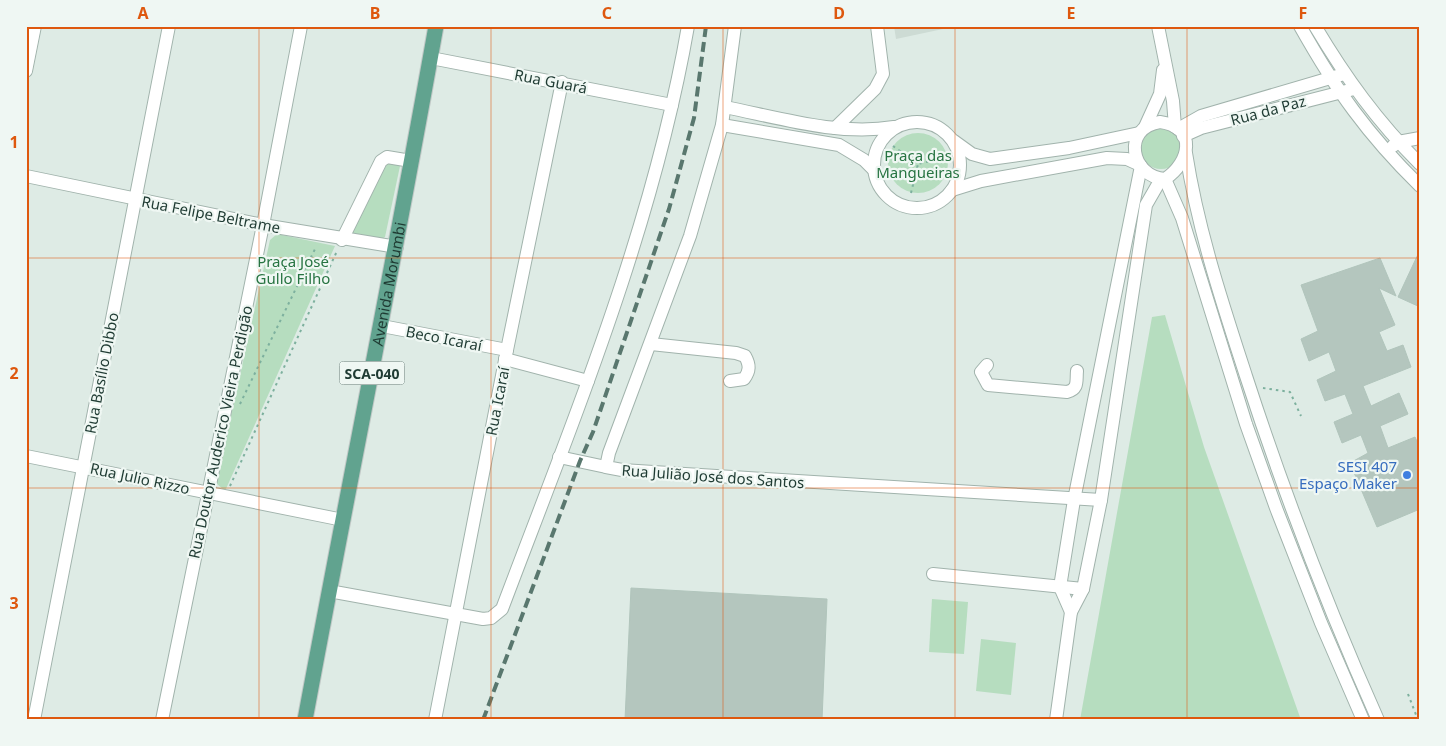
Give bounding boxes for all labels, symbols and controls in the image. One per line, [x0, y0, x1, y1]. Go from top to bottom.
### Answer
text: A [137, 2, 149, 24]
text: B [370, 2, 380, 24]
text: C [602, 2, 612, 24]
text: D [833, 2, 845, 24]
text: E [1067, 2, 1076, 24]
text: F [1299, 2, 1307, 24]
street label: Rua Guará [513, 64, 589, 98]
street label: Rua da Paz [1228, 90, 1308, 130]
text: 1 [9, 131, 19, 153]
park label: Praça das Mangueiras [876, 145, 960, 182]
street label: Rua Felipe Beltrame [140, 191, 282, 237]
street label: Avenida Morumbi [367, 220, 410, 348]
park label: Praça José Gullo Filho [256, 251, 330, 288]
street label: Rua Doutor Auderico Vieira Perdigão [183, 304, 257, 560]
street label: Rua Basílio Dibbo [79, 311, 123, 435]
street label: Beco Icaraí [404, 321, 485, 355]
text: 2 [9, 362, 19, 384]
road number: SCA-040 [340, 362, 404, 384]
street label: Rua Icaraí [481, 364, 514, 437]
place label: SESI 407 Espaço Maker [1299, 456, 1397, 493]
street label: Rua Julio Rizzo [88, 458, 192, 498]
street label: Rua Julião José dos Santos [621, 460, 805, 492]
marker: SESI 407 Espaço Maker [1401, 469, 1413, 481]
text: 3 [9, 592, 19, 614]

